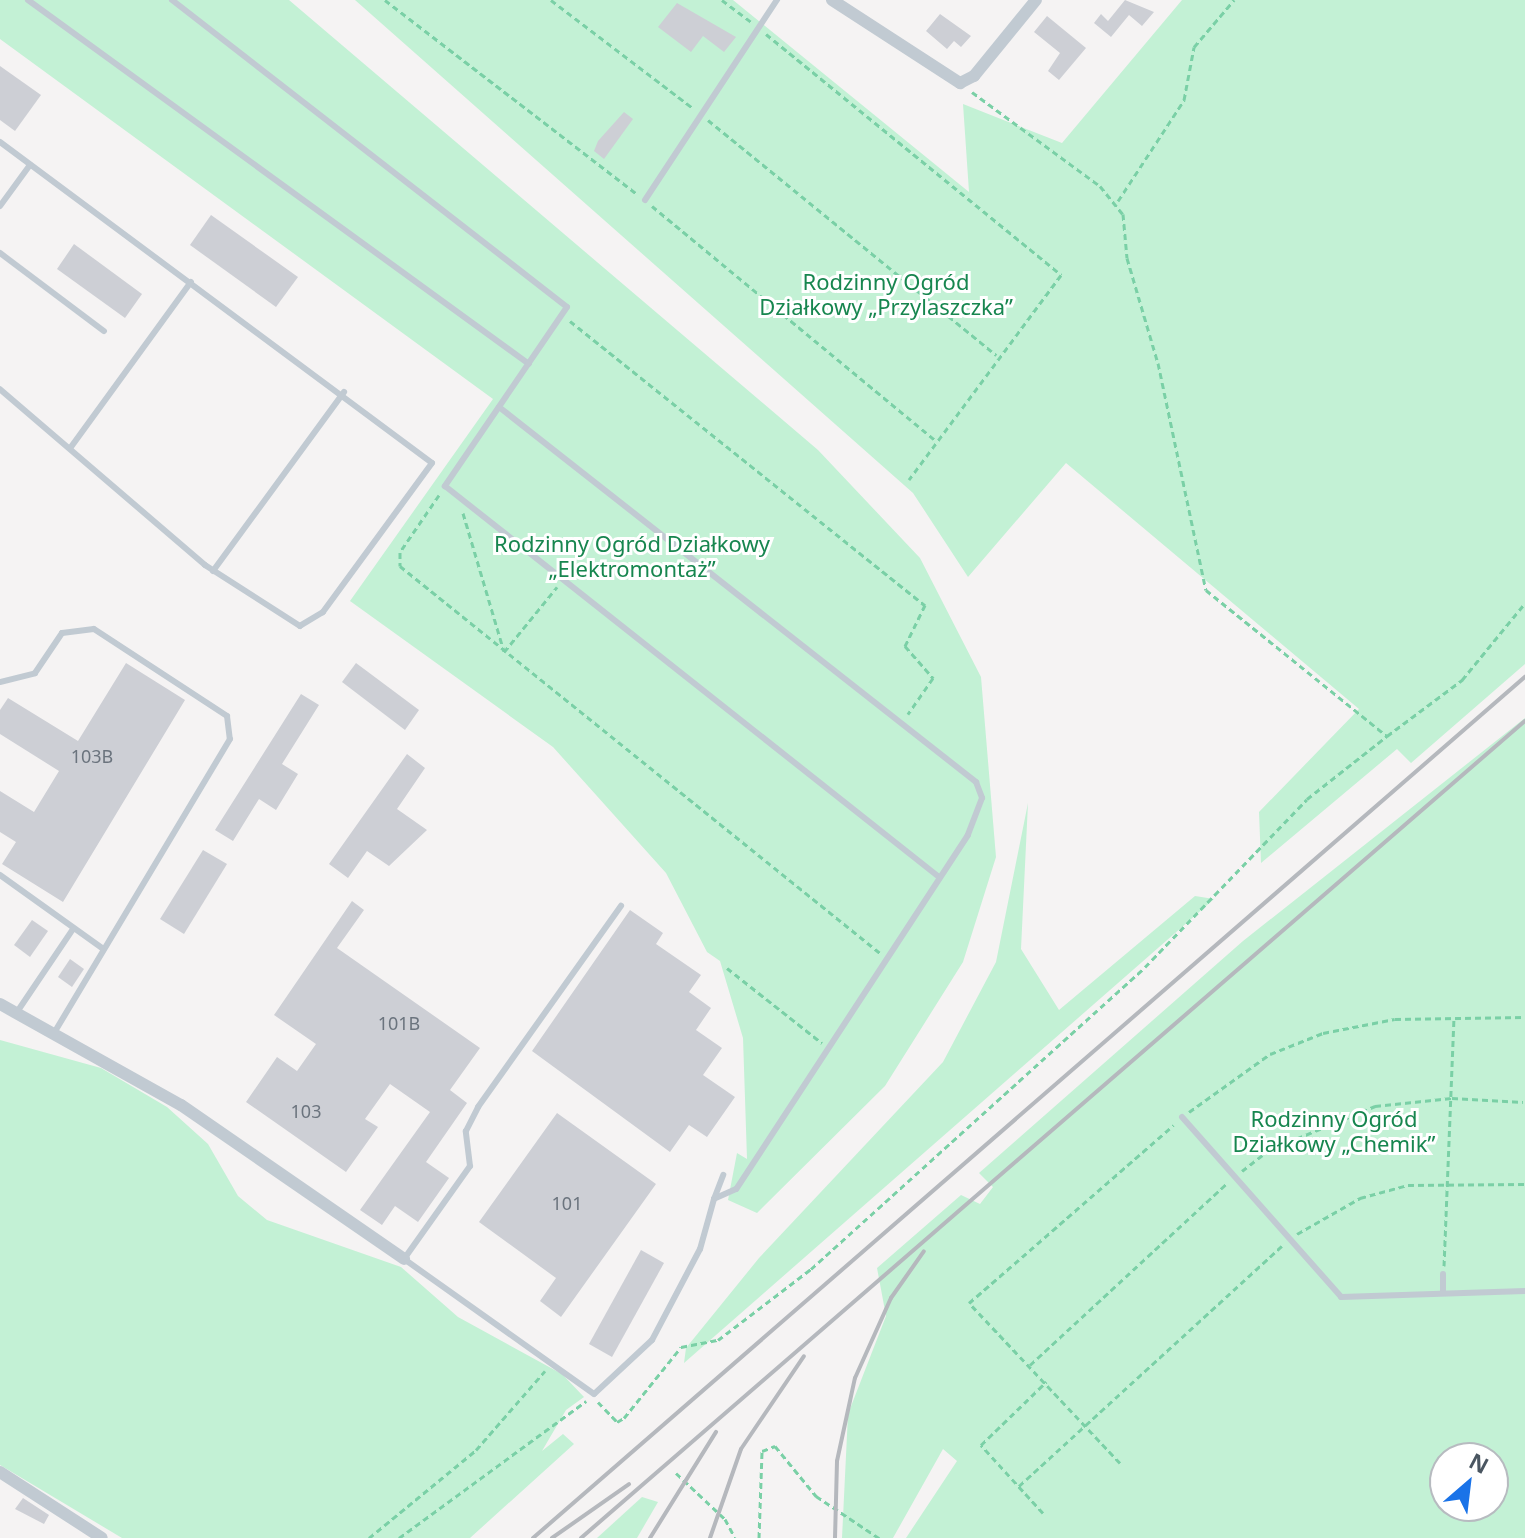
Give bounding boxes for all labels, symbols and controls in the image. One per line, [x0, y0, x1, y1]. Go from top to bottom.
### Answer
park label: Rodzinny Ogród Działkowy „Przylaszczka” [759, 268, 1013, 320]
park label: Rodzinny Ogród Działkowy „Elektromontaż” [494, 530, 770, 582]
house number: 103B [71, 745, 113, 767]
house number: 101B [378, 1012, 420, 1034]
house number: 103 [291, 1100, 321, 1122]
park label: Rodzinny Ogród Działkowy „Chemik” [1233, 1105, 1435, 1156]
house number: 101 [552, 1192, 582, 1214]
north arrow [1429, 1442, 1509, 1522]
text: N [1464, 1445, 1494, 1480]

